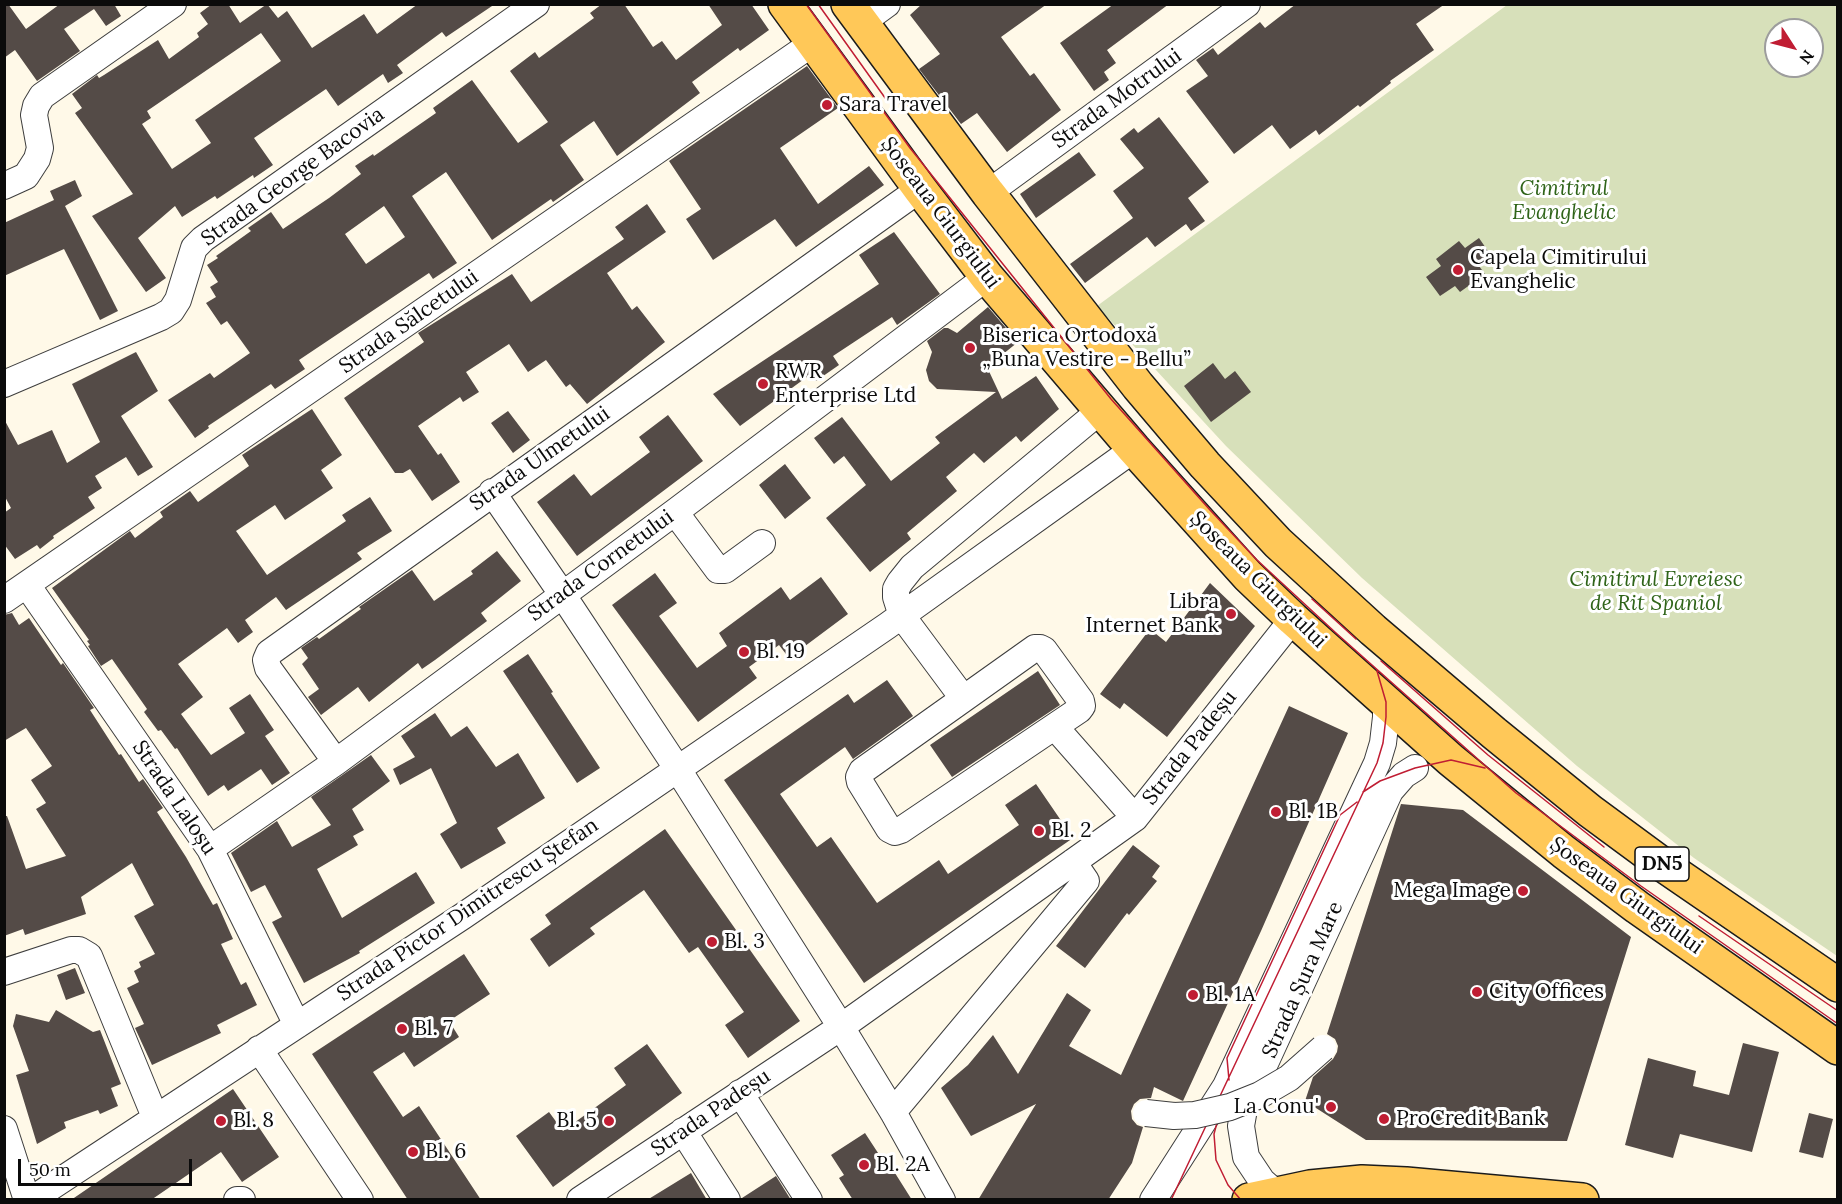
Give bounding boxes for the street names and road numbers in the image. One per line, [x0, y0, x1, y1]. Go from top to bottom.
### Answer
street label: Strada Motrului [1047, 44, 1187, 154]
street label: Strada George Bacovia [197, 102, 389, 252]
street label: Șoseaua Giurgiului [875, 132, 1005, 294]
street label: Strada Sălcetului [335, 265, 483, 379]
street label: Strada Ulmetului [465, 401, 615, 517]
street label: Strada Cornetului [523, 505, 679, 627]
street label: Șoseaua Giurgiului [1184, 506, 1332, 654]
street label: Strada Padeșu [1138, 686, 1242, 810]
street label: Strada Laloșu [127, 736, 221, 860]
street label: Strada Pictor Dimitrescu Ștefan [333, 813, 603, 1007]
street label: Șoseaua Giurgiului [1545, 832, 1707, 960]
road number: DN5 [1635, 847, 1689, 881]
street label: Strada Șura Mare [1257, 898, 1349, 1062]
street label: Strada Padeșu [647, 1064, 775, 1162]

